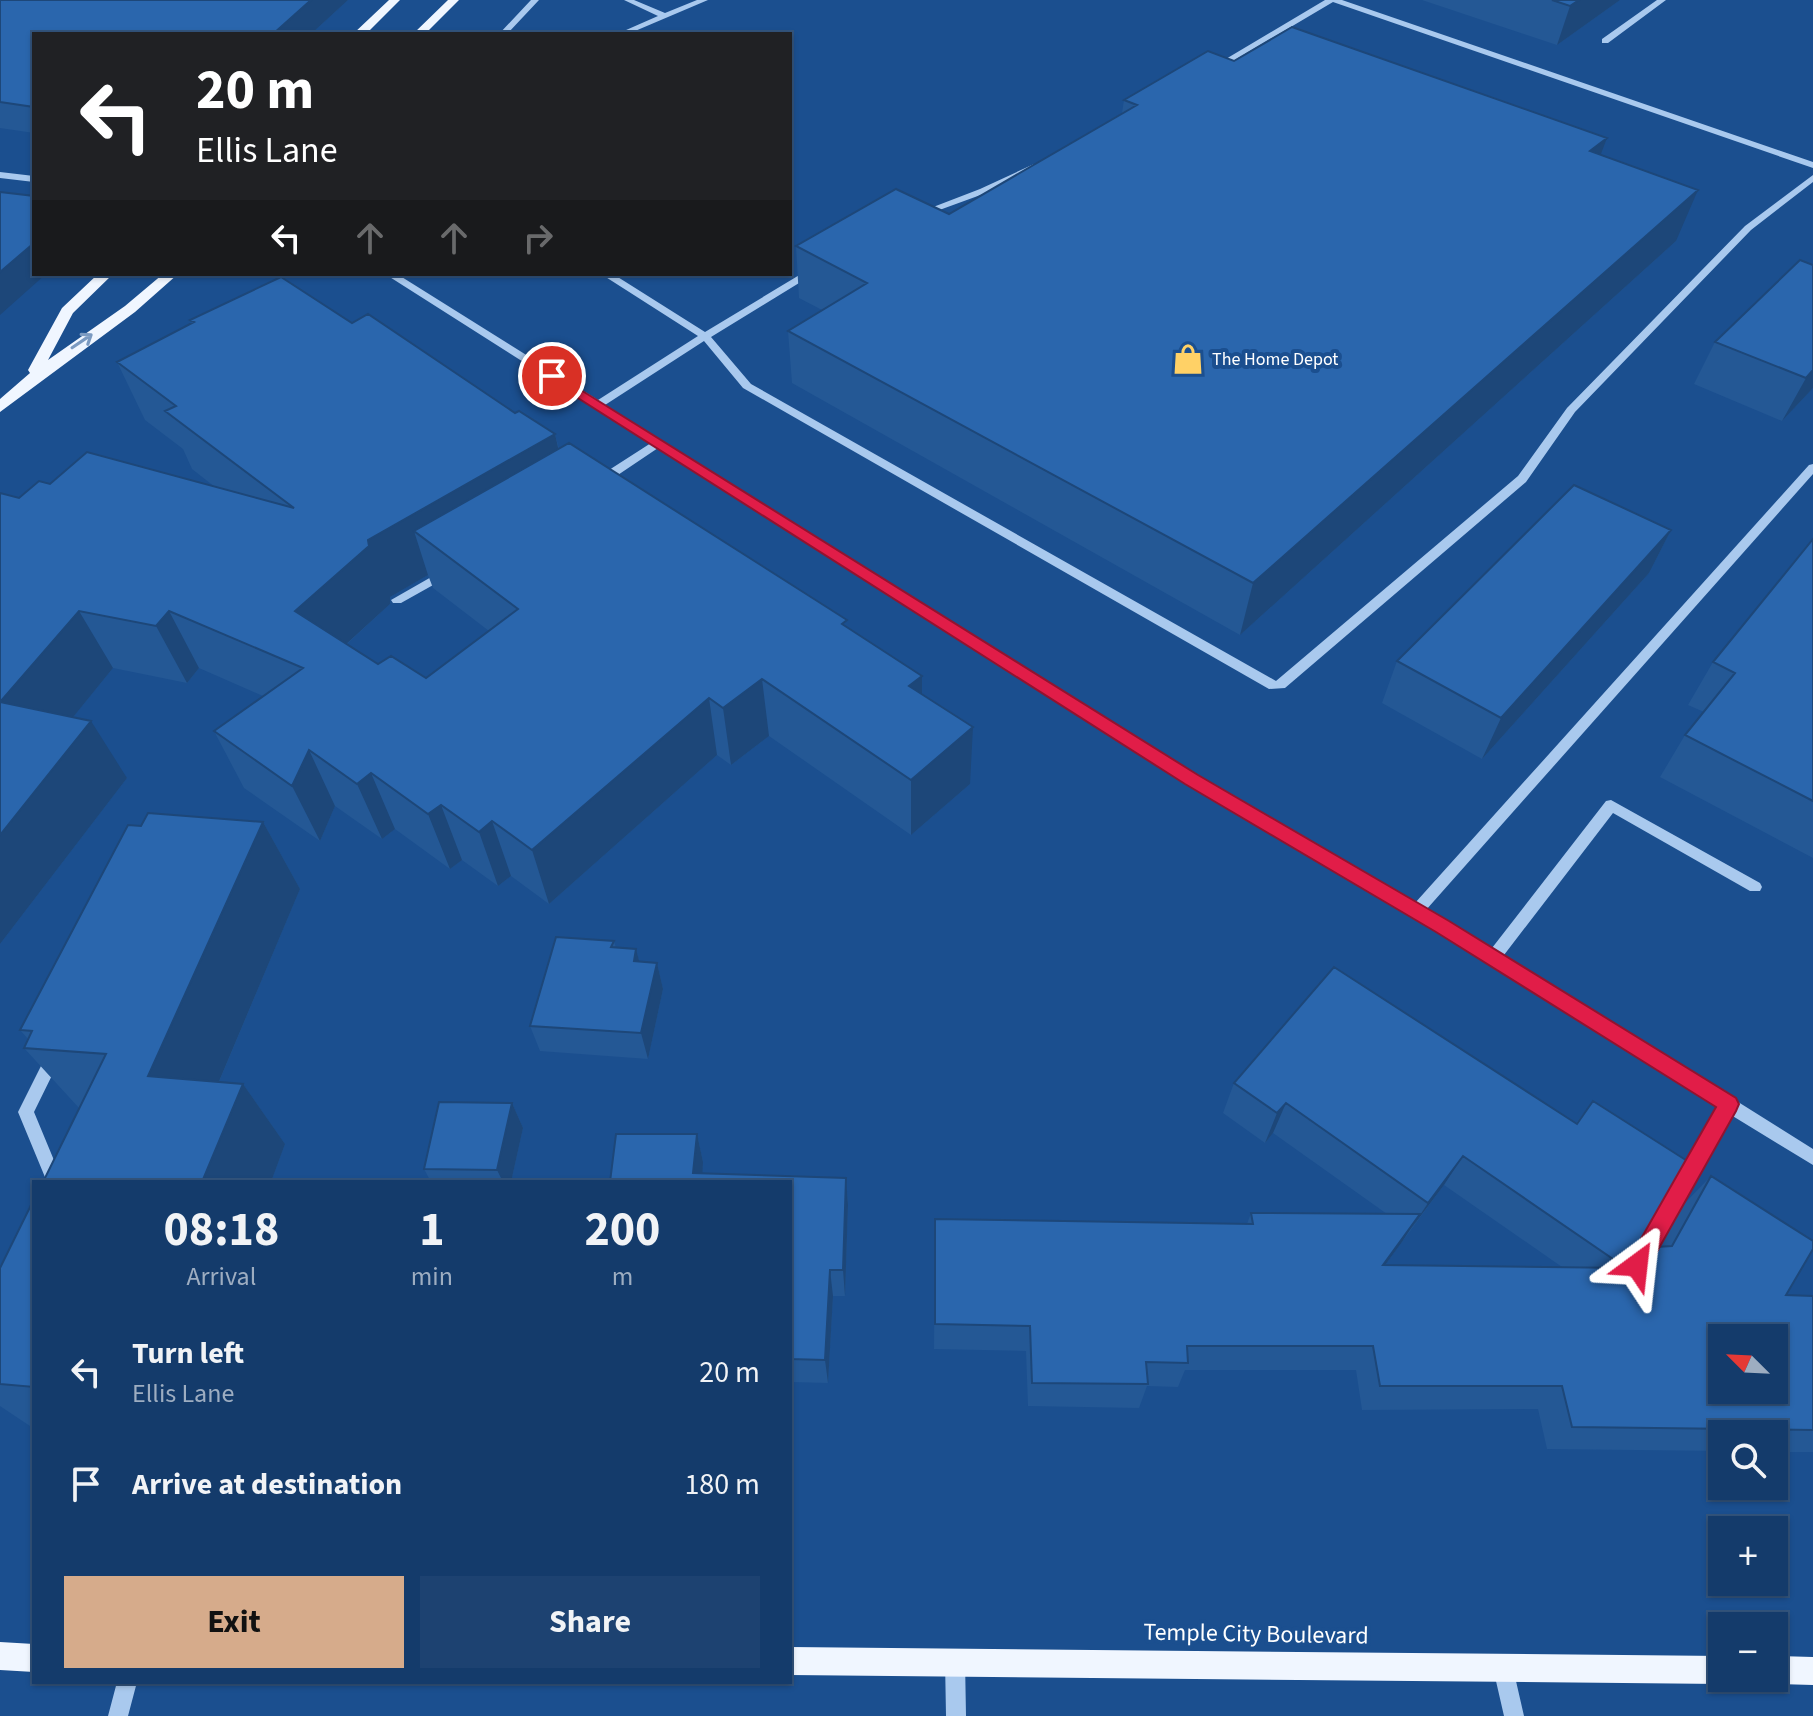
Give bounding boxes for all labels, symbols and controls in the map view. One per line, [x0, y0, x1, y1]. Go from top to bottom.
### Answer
text: 20 m [196, 51, 314, 130]
icon: left [64, 64, 168, 168]
text: Ellis Lane [196, 125, 338, 176]
icon: left [264, 216, 308, 260]
icon: ahead [348, 216, 392, 260]
icon: ahead [432, 216, 476, 260]
icon: right [516, 216, 560, 260]
one-way arrow [71, 333, 93, 349]
pin [518, 342, 586, 410]
shop icon: The Home Depot [1171, 342, 1205, 376]
place label: The Home Depot [1212, 347, 1338, 372]
icon: arrive [530, 354, 574, 398]
text: 08:18 [163, 1196, 279, 1264]
text: 1 [419, 1196, 445, 1264]
text: 200 [584, 1196, 660, 1264]
position arrow [1595, 1223, 1679, 1307]
text: Arrival [186, 1258, 256, 1295]
text: min [411, 1258, 453, 1295]
text: m [612, 1258, 633, 1295]
north arrow [1708, 1324, 1788, 1404]
map controls [1708, 1324, 1788, 1692]
text: Turn left [132, 1332, 244, 1375]
icon: left [64, 1350, 108, 1394]
text: 20 m [699, 1351, 760, 1394]
text: Ellis Lane [132, 1375, 234, 1412]
button: search [1708, 1420, 1788, 1500]
icon: arrive [64, 1462, 108, 1506]
text: Arrive at destination [132, 1463, 402, 1506]
text: 180 m [684, 1463, 760, 1506]
button: + [1708, 1516, 1788, 1596]
button: Exit [64, 1576, 404, 1668]
button: Share [420, 1576, 760, 1668]
button: − [1708, 1612, 1788, 1692]
street label: Temple City Boulevard [1143, 1615, 1369, 1653]

